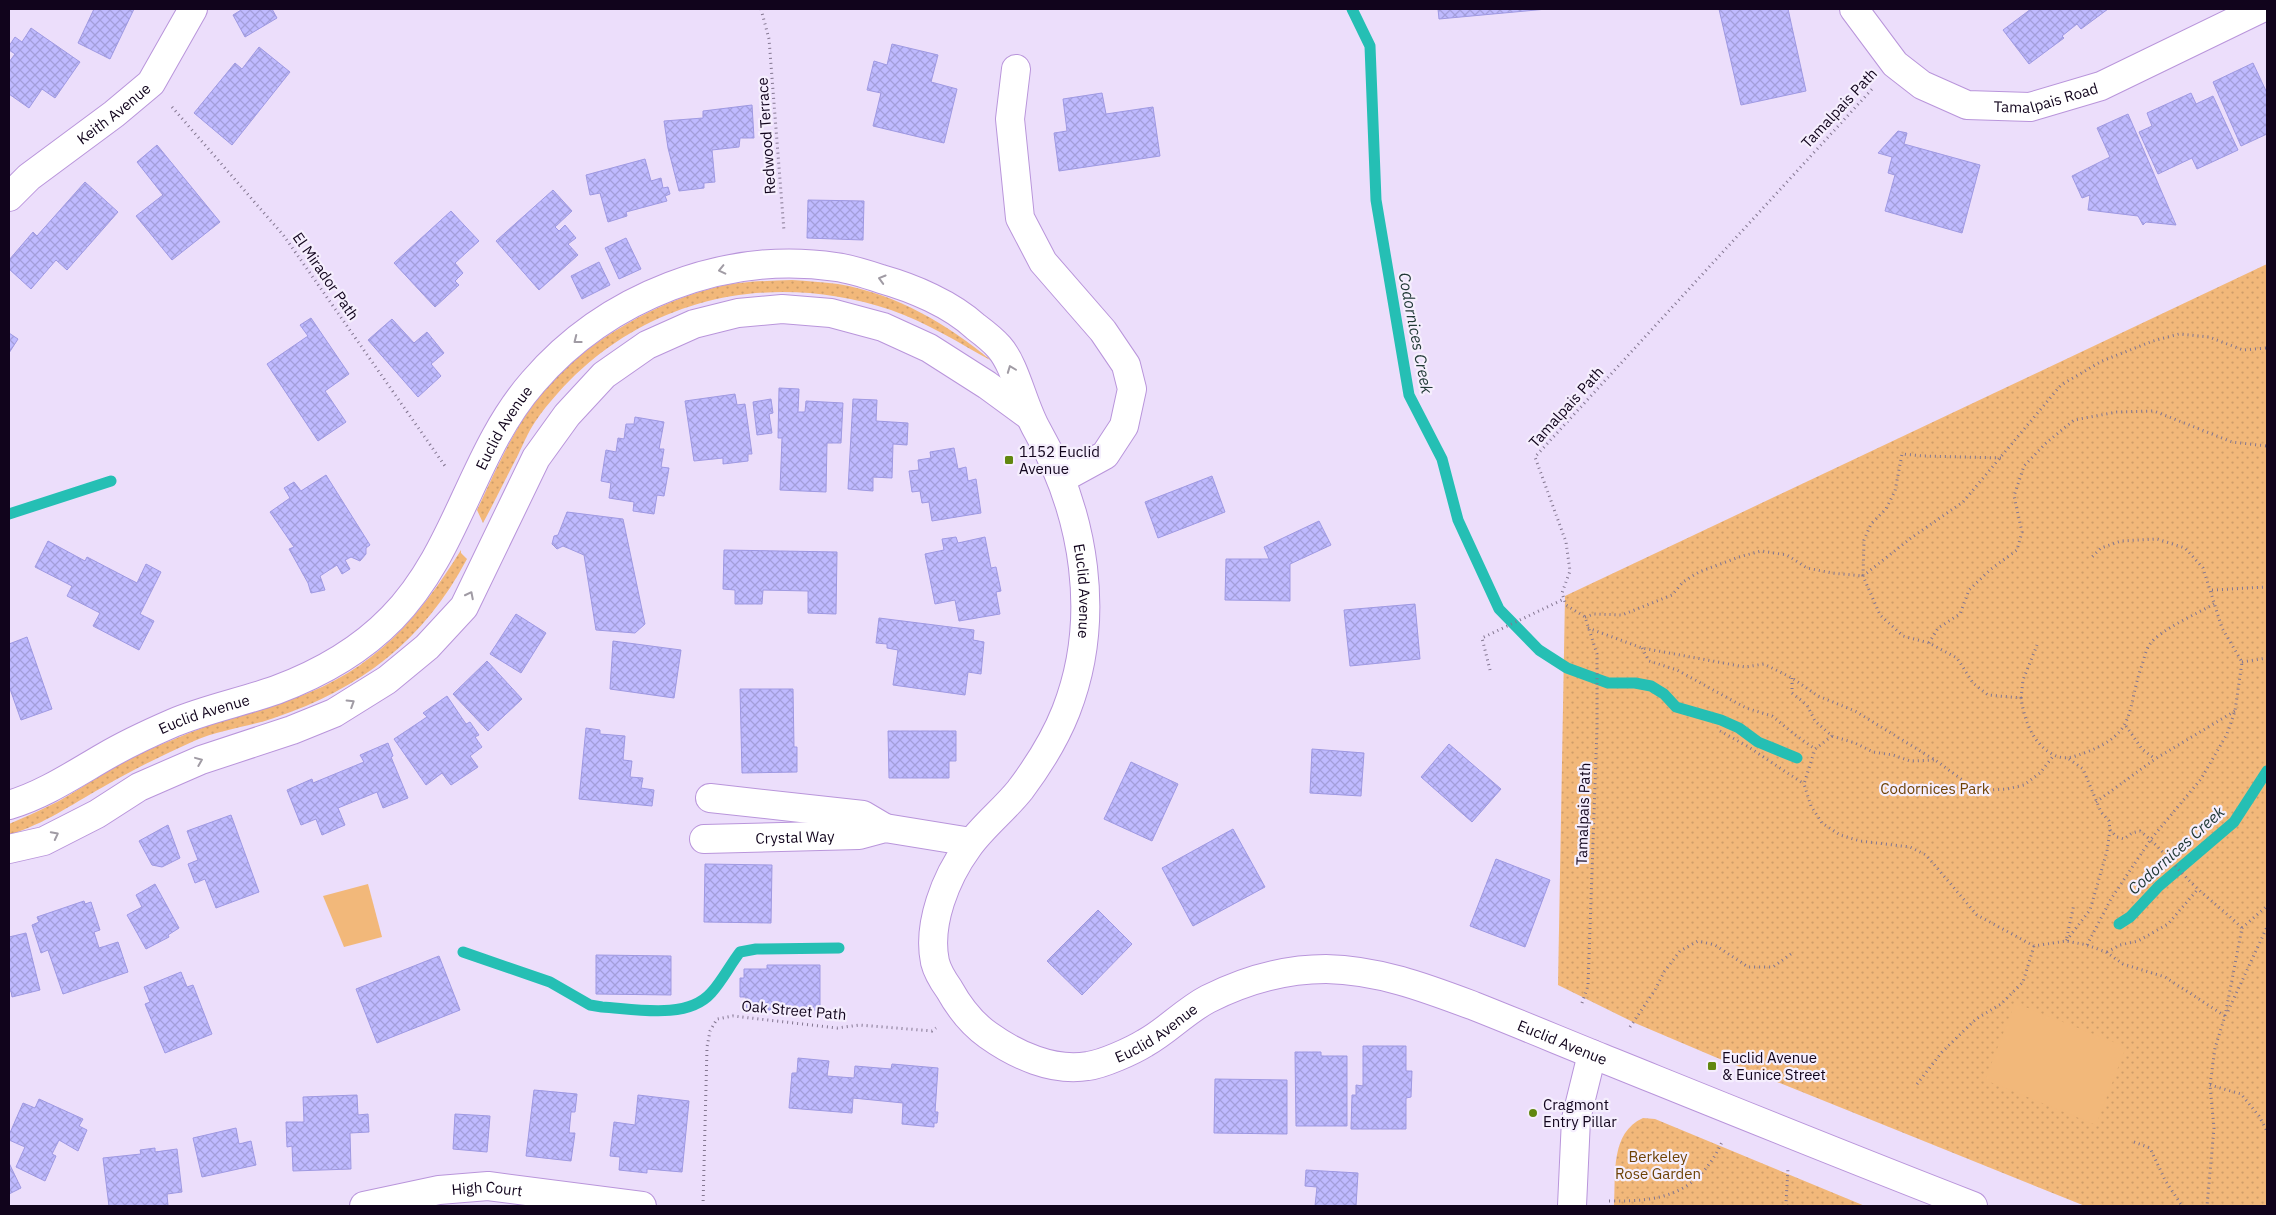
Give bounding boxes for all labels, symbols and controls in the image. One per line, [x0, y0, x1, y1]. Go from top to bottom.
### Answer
street label: Tamalpais Path [1797, 64, 1881, 152]
street label: Redwood Terrace [752, 77, 780, 195]
street label: Keith Avenue [73, 78, 154, 148]
street label: Tamalpais Road [1993, 78, 2100, 117]
street label: El Mirador Path [289, 229, 363, 323]
one-way arrow [718, 264, 726, 274]
water label: Codornices Creek [1394, 271, 1438, 396]
one-way arrow [878, 275, 887, 285]
one-way arrow [574, 335, 583, 343]
street label: Tamalpais Path [1525, 362, 1607, 452]
one-way arrow [1007, 365, 1017, 374]
street label: Euclid Avenue [471, 382, 536, 473]
place label: 1152 Euclid Avenue [1019, 442, 1100, 478]
marker: 1152 Euclid Avenue [1003, 454, 1015, 466]
street label: Euclid Avenue [1070, 542, 1095, 639]
one-way arrow [464, 591, 474, 600]
street label: Euclid Avenue [155, 689, 252, 738]
one-way arrow [345, 699, 354, 709]
one-way arrow [194, 757, 203, 767]
street label: Tamalpais Path [1572, 762, 1594, 866]
park label: Codornices Park [1880, 779, 1990, 798]
water label: Codornices Creek [2124, 801, 2229, 899]
street label: Crystal Way [755, 826, 835, 847]
one-way arrow [50, 831, 59, 841]
street label: Oak Street Path [741, 996, 847, 1024]
street label: Euclid Avenue [1112, 999, 1201, 1066]
street label: Euclid Avenue [1515, 1015, 1610, 1069]
place label: Euclid Avenue & Eunice Street [1722, 1048, 1826, 1084]
marker: Euclid Avenue & Eunice Street [1706, 1060, 1718, 1072]
place label: Cragmont Entry Pillar [1543, 1095, 1617, 1131]
marker: Cragmont Entry Pillar [1527, 1107, 1539, 1119]
park label: Berkeley Rose Garden [1615, 1147, 1701, 1183]
street label: High Court [451, 1176, 524, 1200]

